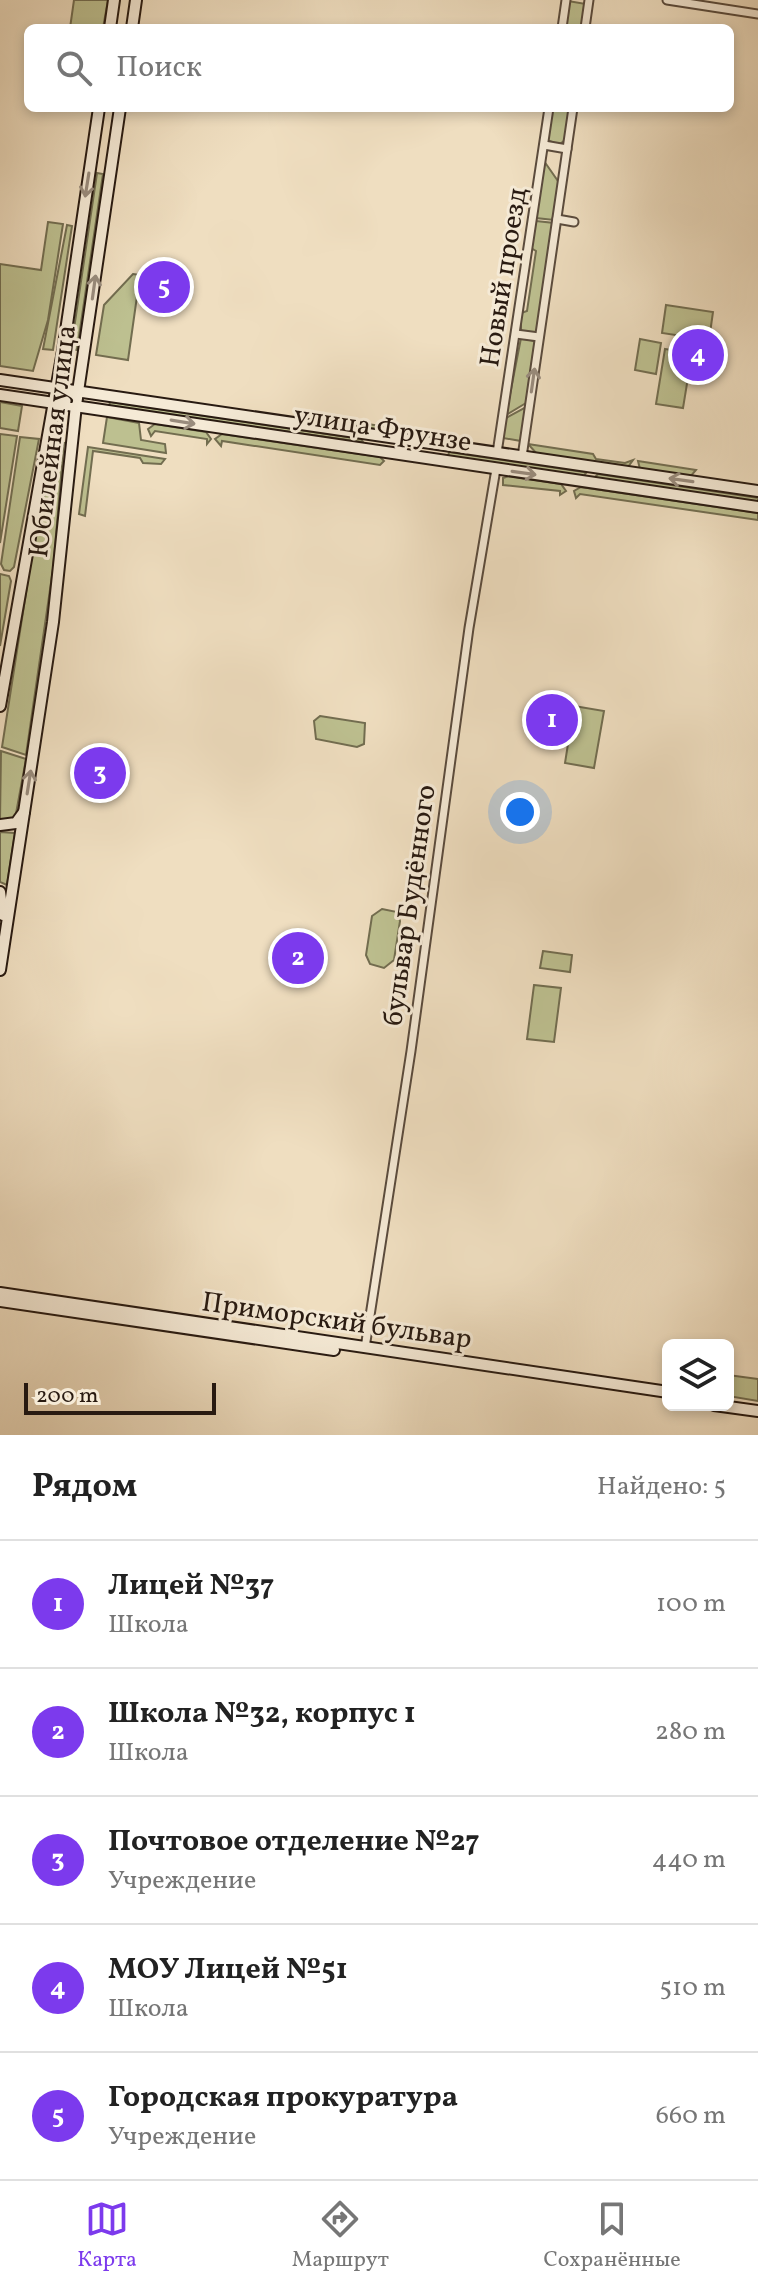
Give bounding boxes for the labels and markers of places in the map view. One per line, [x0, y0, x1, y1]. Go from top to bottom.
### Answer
pin: 5 [138, 257, 190, 317]
pin: 4 [672, 325, 724, 385]
pin: 1 [526, 690, 578, 750]
pin: 3 [74, 743, 126, 803]
pin: 2 [272, 928, 324, 988]

